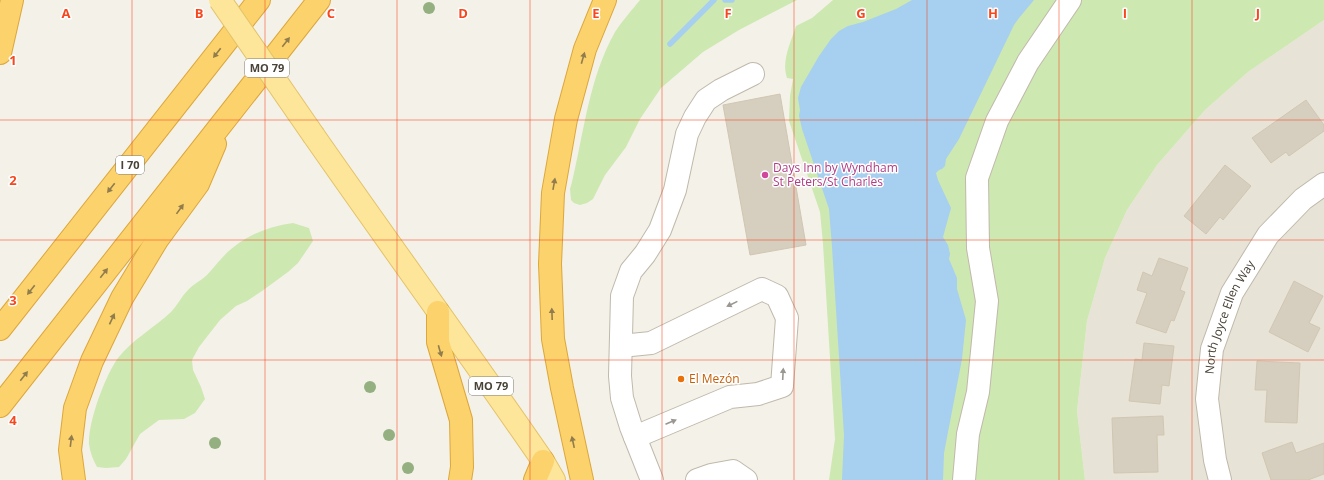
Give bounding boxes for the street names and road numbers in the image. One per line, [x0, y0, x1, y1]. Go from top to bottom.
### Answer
road number: MO 79 [245, 59, 289, 77]
road number: I 70 [116, 156, 144, 174]
street label: North Joyce Ellen Way [1201, 256, 1259, 375]
road number: MO 79 [469, 377, 513, 395]

